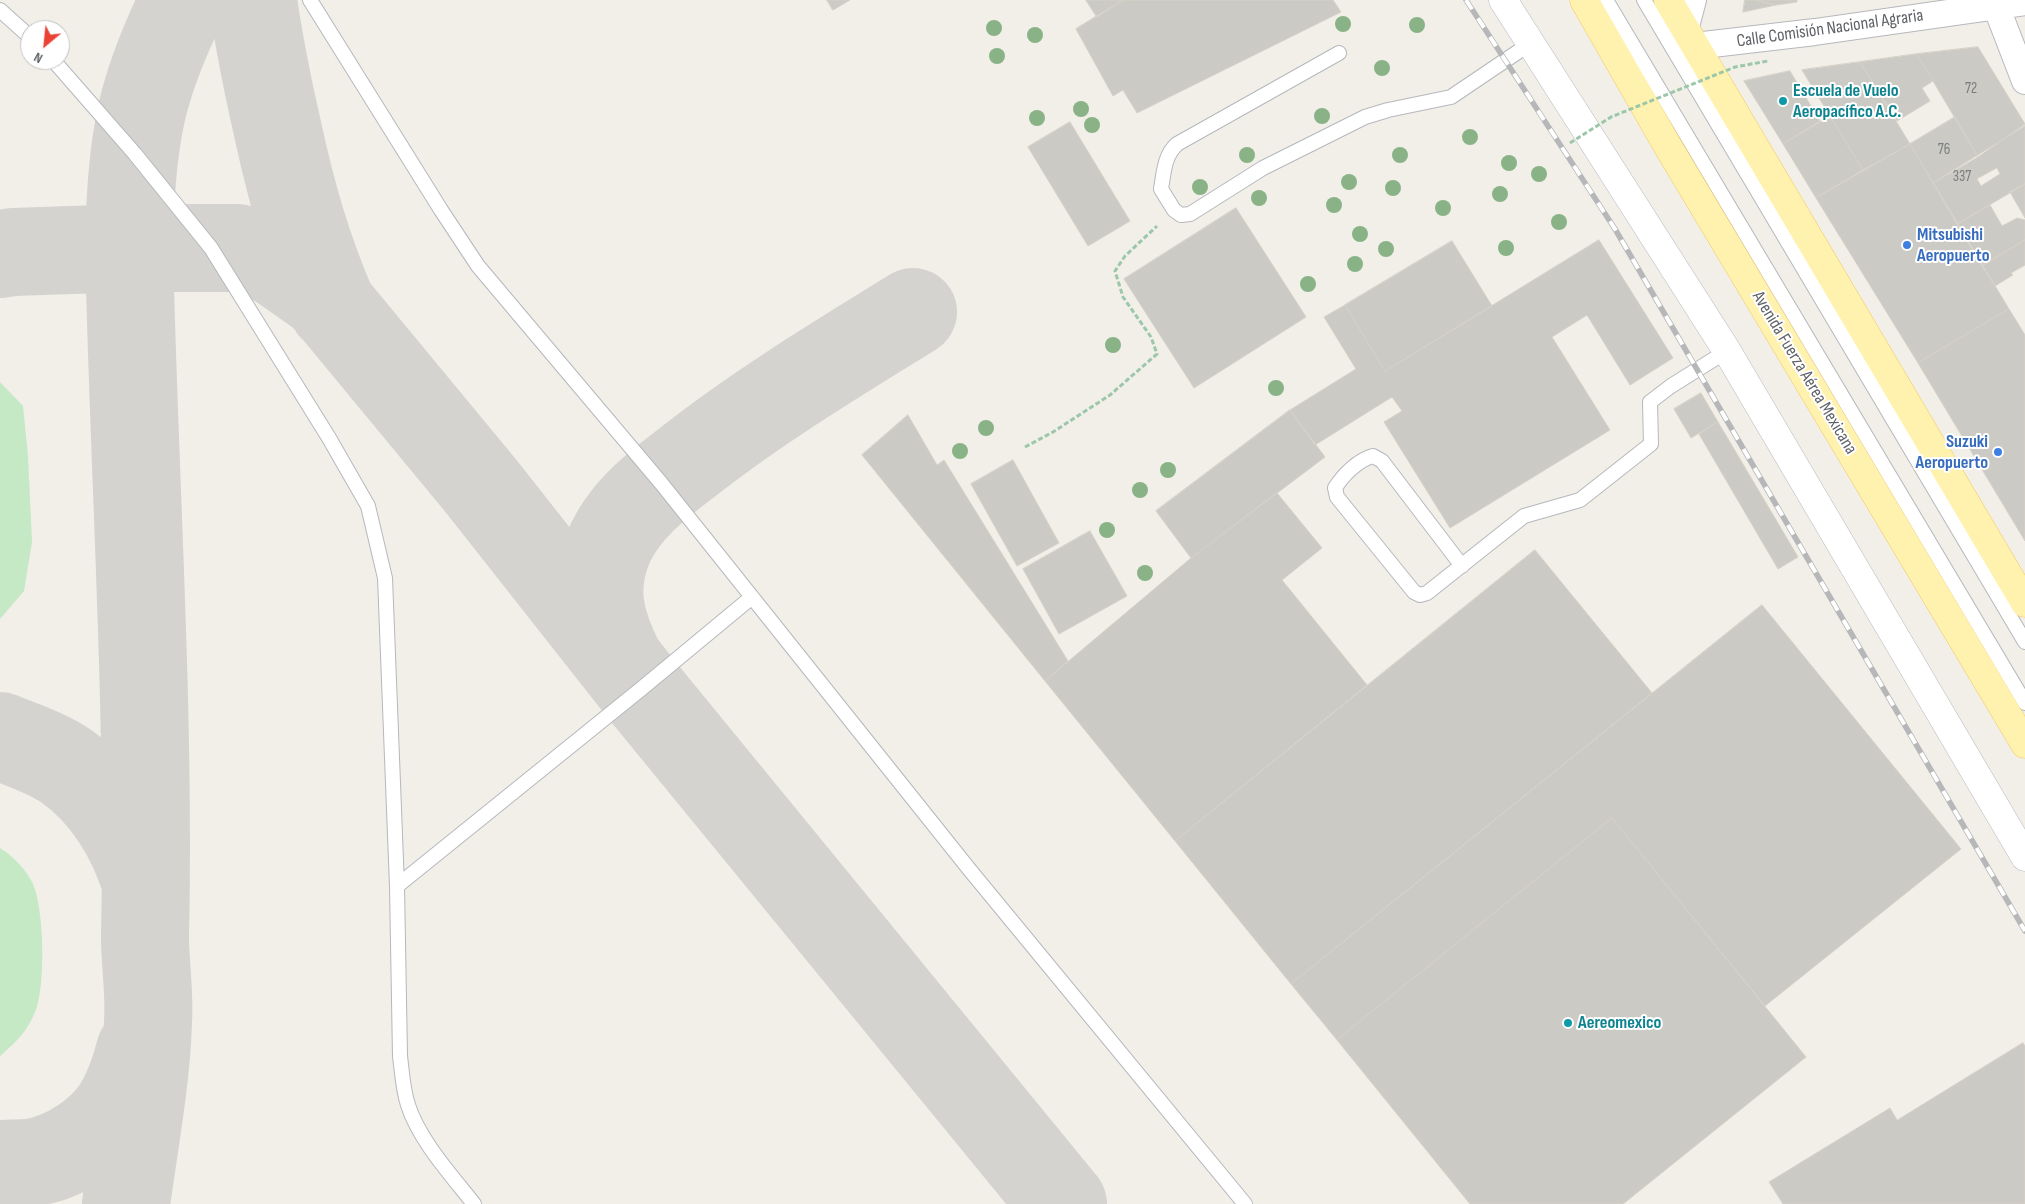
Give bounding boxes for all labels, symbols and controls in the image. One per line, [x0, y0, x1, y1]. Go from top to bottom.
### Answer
street label: Calle Comisión Nacional Agraria [1735, 5, 1925, 53]
north arrow [20, 20, 70, 70]
text: N [31, 49, 45, 67]
place label: Escuela de Vuelo Aeropacífico A.C. [1793, 80, 1901, 122]
house number: 72 [1965, 80, 1977, 98]
marker: Escuela de Vuelo Aeropacífico A.C. [1777, 95, 1789, 107]
house number: 76 [1938, 141, 1950, 159]
house number: 337 [1953, 168, 1971, 186]
place label: Mitsubishi Aeropuerto [1917, 224, 1990, 266]
marker: Mitsubishi Aeropuerto [1901, 239, 1913, 251]
street label: Avenida Fuerza Aérea Mexicana [1747, 288, 1861, 458]
place label: Suzuki Aeropuerto [1915, 431, 1988, 474]
marker: Suzuki Aeropuerto [1992, 446, 2004, 458]
place label: Aereomexico [1578, 1012, 1661, 1034]
marker: Aereomexico [1562, 1017, 1574, 1029]

